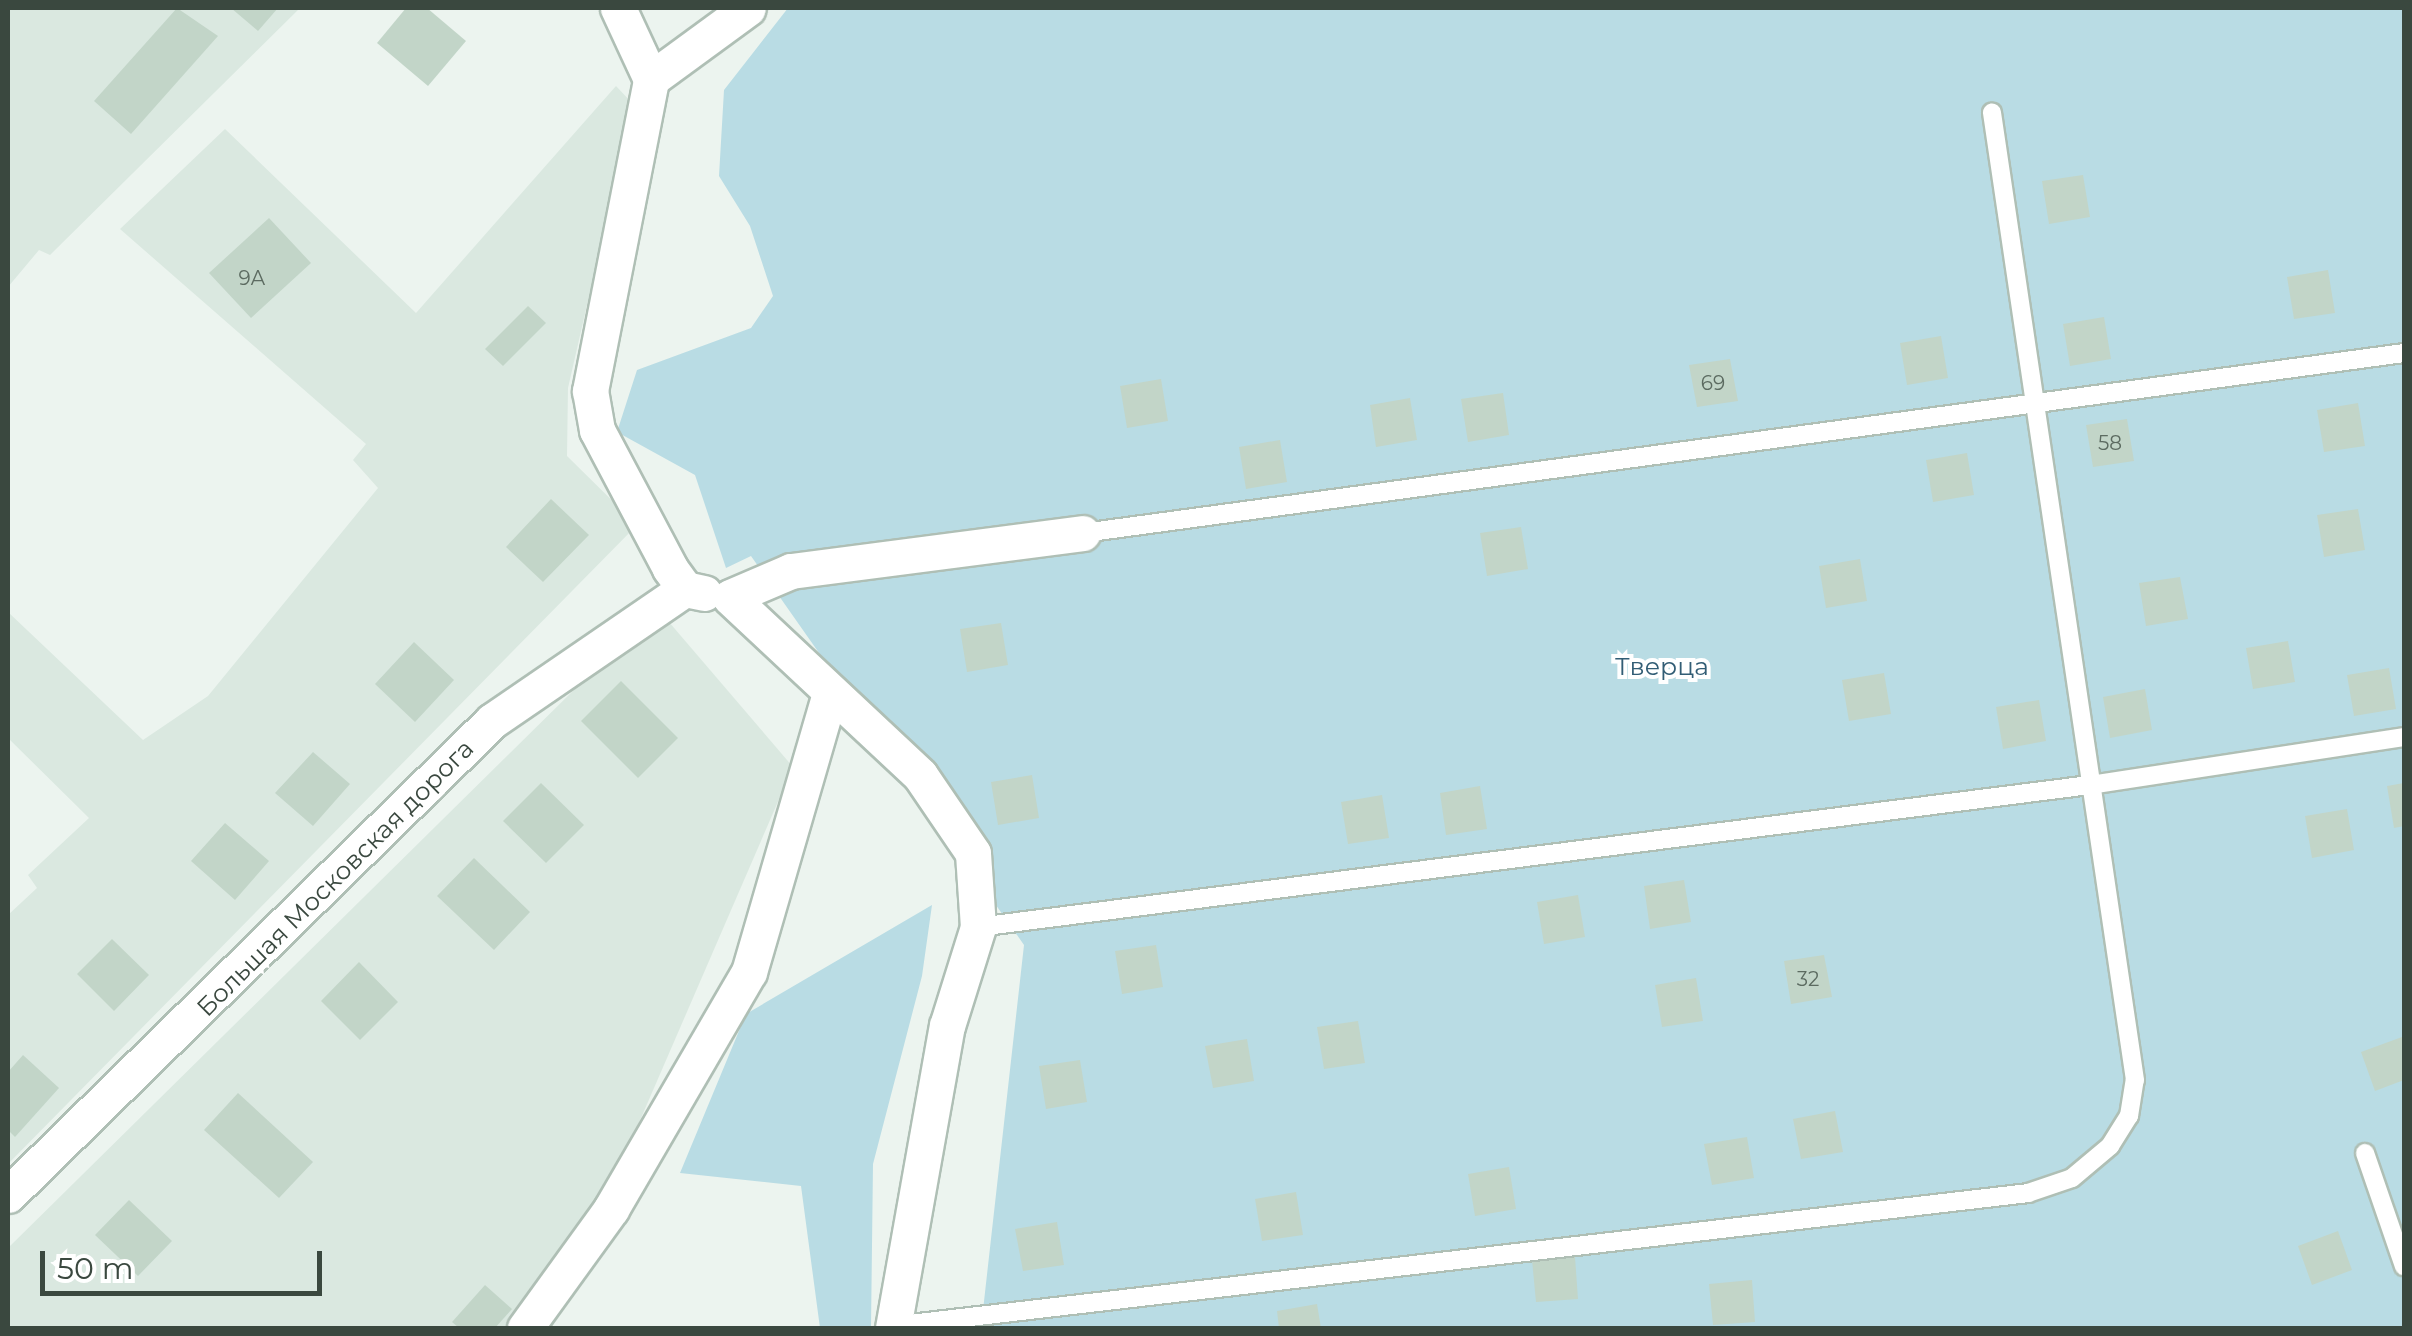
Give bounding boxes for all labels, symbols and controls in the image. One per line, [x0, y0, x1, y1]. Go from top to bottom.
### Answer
house number: 9А [239, 266, 265, 290]
house number: 69 [1701, 371, 1725, 395]
house number: 58 [2098, 431, 2122, 455]
park label: Тверца [1615, 651, 1709, 681]
street label: Большая Московская дорога [190, 733, 480, 1023]
house number: 32 [1797, 967, 1819, 991]
scale bar [45, 1231, 328, 1293]
text: 50 m [57, 1250, 134, 1287]

